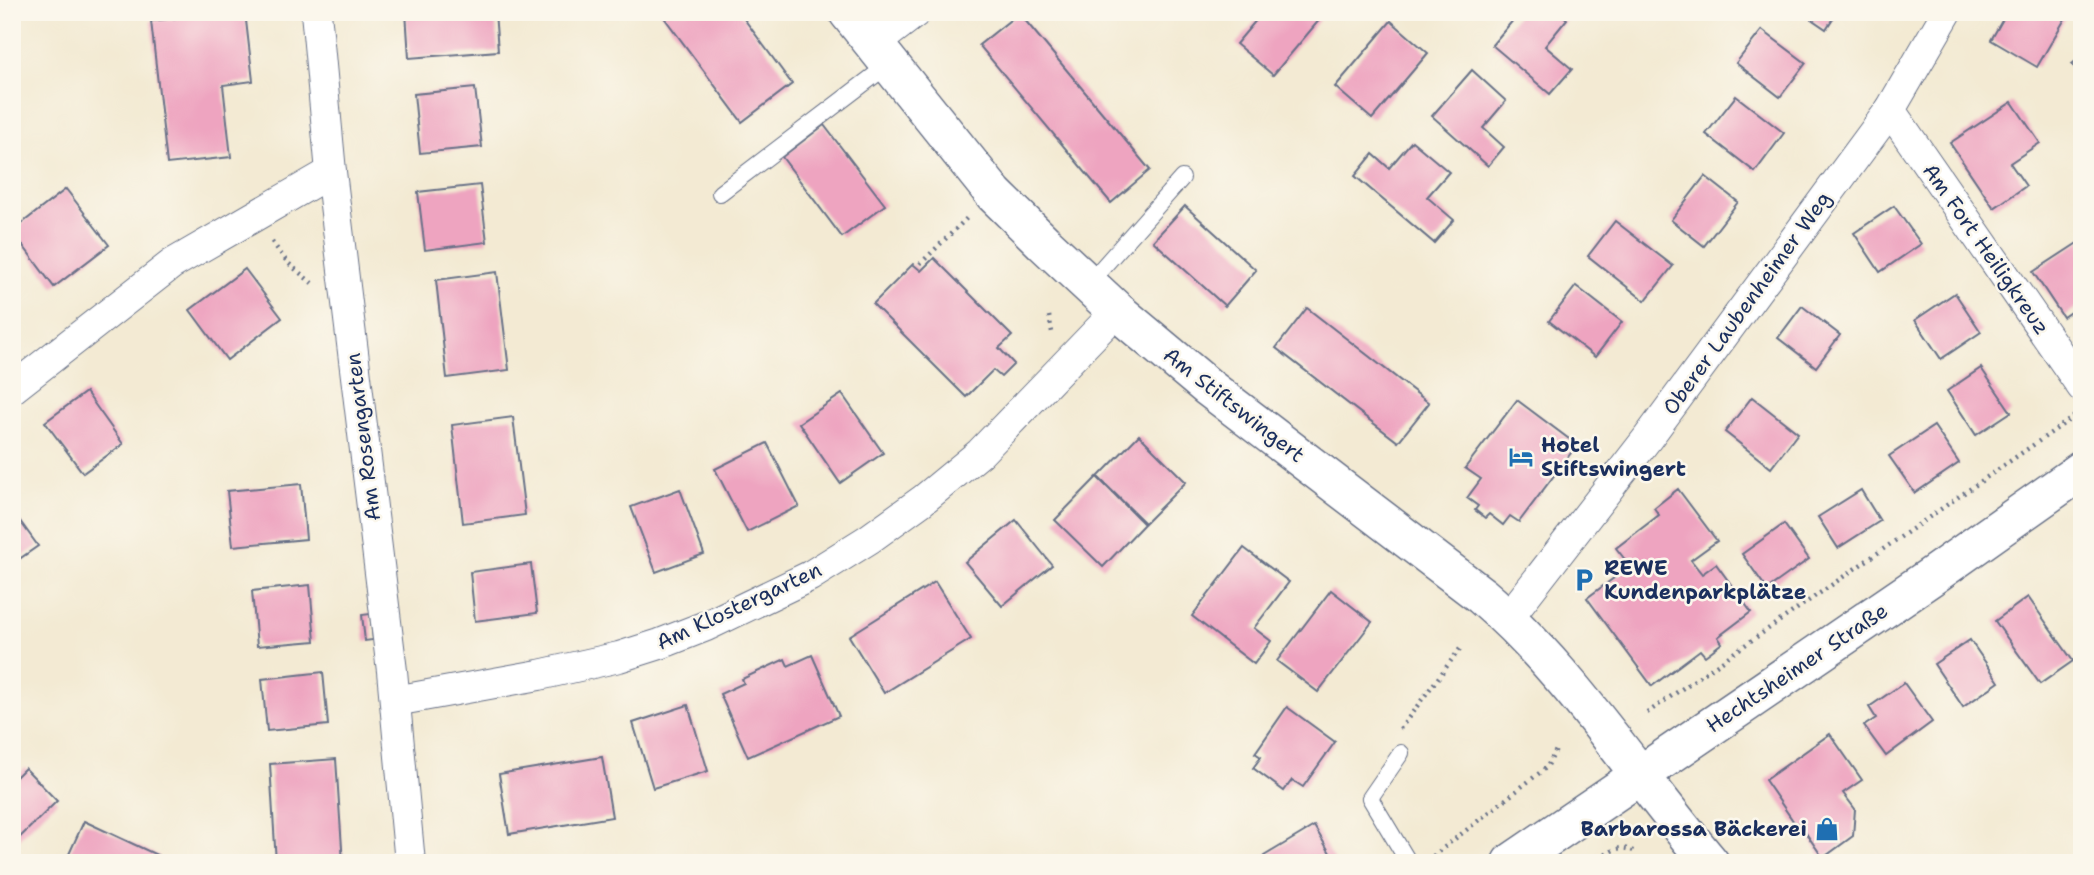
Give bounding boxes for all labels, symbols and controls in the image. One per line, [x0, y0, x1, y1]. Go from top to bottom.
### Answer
street label: Am Fort Heiligkreuz [1916, 158, 2056, 340]
street label: Oberer Laubenheimer Weg [1656, 186, 1838, 420]
street label: Am Stiftswingert [1158, 341, 1310, 469]
street label: Am Rosengarten [339, 351, 387, 523]
place label: Hotel Stiftswingert [1541, 431, 1686, 483]
hotel icon: Hotel Stiftswingert [1507, 443, 1535, 471]
place label: REWE Kundenparkplätze [1604, 554, 1806, 606]
street label: Am Klostergarten [652, 555, 826, 657]
parking icon: REWE Kundenparkplätze [1570, 566, 1598, 594]
street label: Hechtsheimer Straße [1701, 597, 1893, 739]
place label: Barbarossa Bäckerei [1581, 815, 1807, 843]
shop icon: Barbarossa Bäckerei [1813, 815, 1841, 843]

